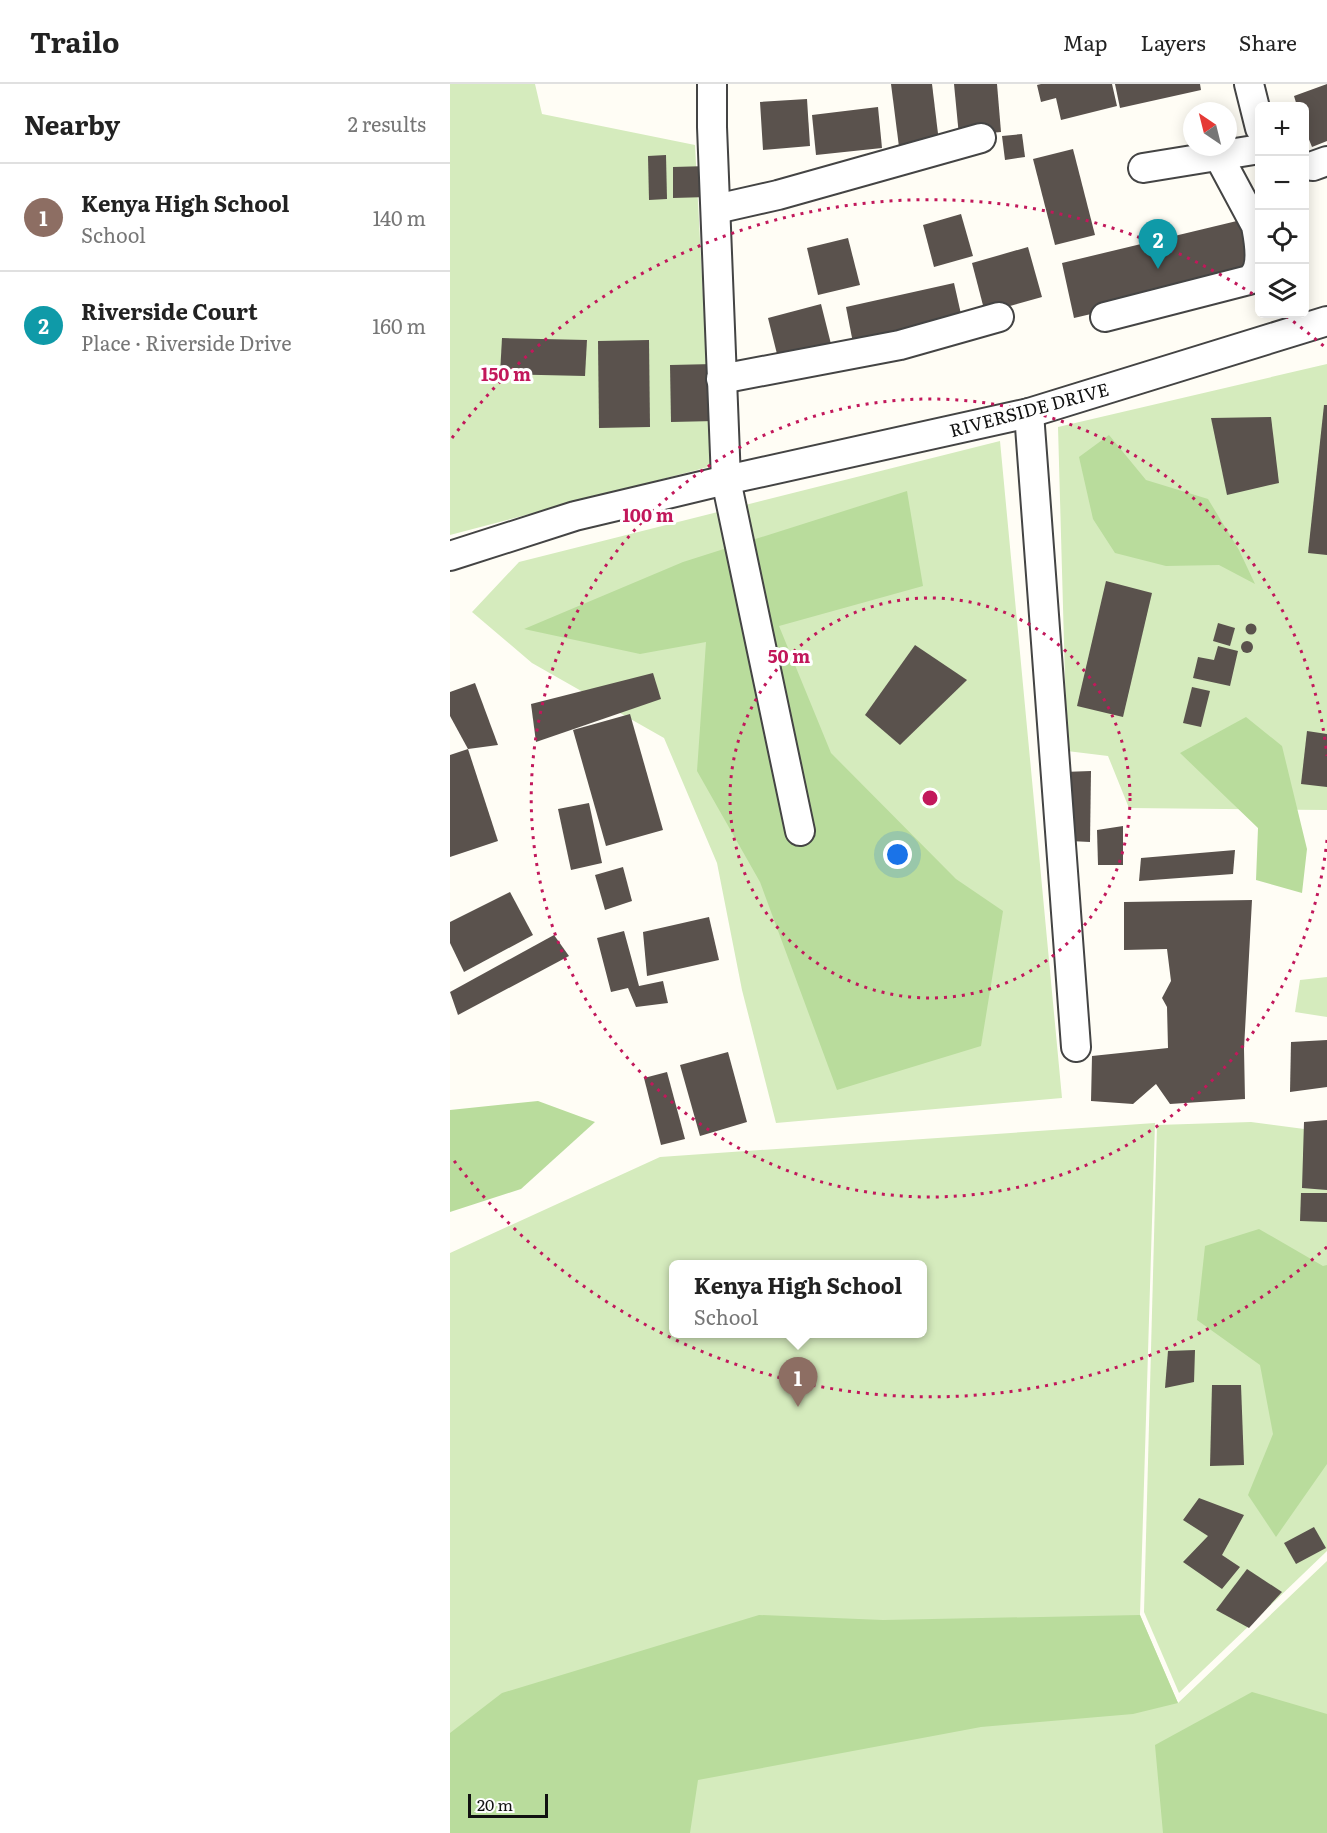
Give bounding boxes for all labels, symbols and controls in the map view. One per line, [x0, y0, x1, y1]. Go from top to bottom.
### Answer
text: Trailo [30, 20, 119, 62]
text: Map [1063, 26, 1108, 57]
text: Layers [1141, 26, 1206, 57]
text: Share [1239, 26, 1297, 57]
north arrow [1183, 102, 1237, 156]
map controls [1255, 102, 1309, 318]
button: + [1255, 102, 1309, 156]
text: Nearby [24, 104, 120, 143]
text: 2 results [348, 108, 426, 138]
button: − [1255, 156, 1309, 210]
text: Kenya High School [81, 186, 290, 219]
text: 1 [39, 202, 48, 232]
text: 140 m [373, 202, 426, 232]
button: locate [1255, 210, 1309, 264]
text: School [81, 219, 146, 249]
pin: 2 [1138, 220, 1178, 269]
button: layers [1255, 264, 1309, 318]
text: Riverside Court [81, 294, 258, 327]
text: 2 [38, 310, 49, 340]
text: 160 m [372, 310, 426, 340]
text: Place · Riverside Drive [81, 327, 292, 357]
text: 150 m [481, 360, 531, 387]
street label: RIVERSIDE DRIVE [946, 375, 1112, 443]
text: 100 m [622, 501, 674, 528]
text: 50 m [768, 642, 810, 669]
centre of rings [920, 788, 940, 808]
your location [883, 840, 912, 869]
popup [669, 1260, 927, 1338]
text: Kenya High School [694, 1268, 902, 1301]
text: School [694, 1301, 758, 1331]
pin: 1 [778, 1358, 818, 1407]
scale bar [468, 1791, 548, 1818]
text: 20 m [477, 1792, 513, 1816]

